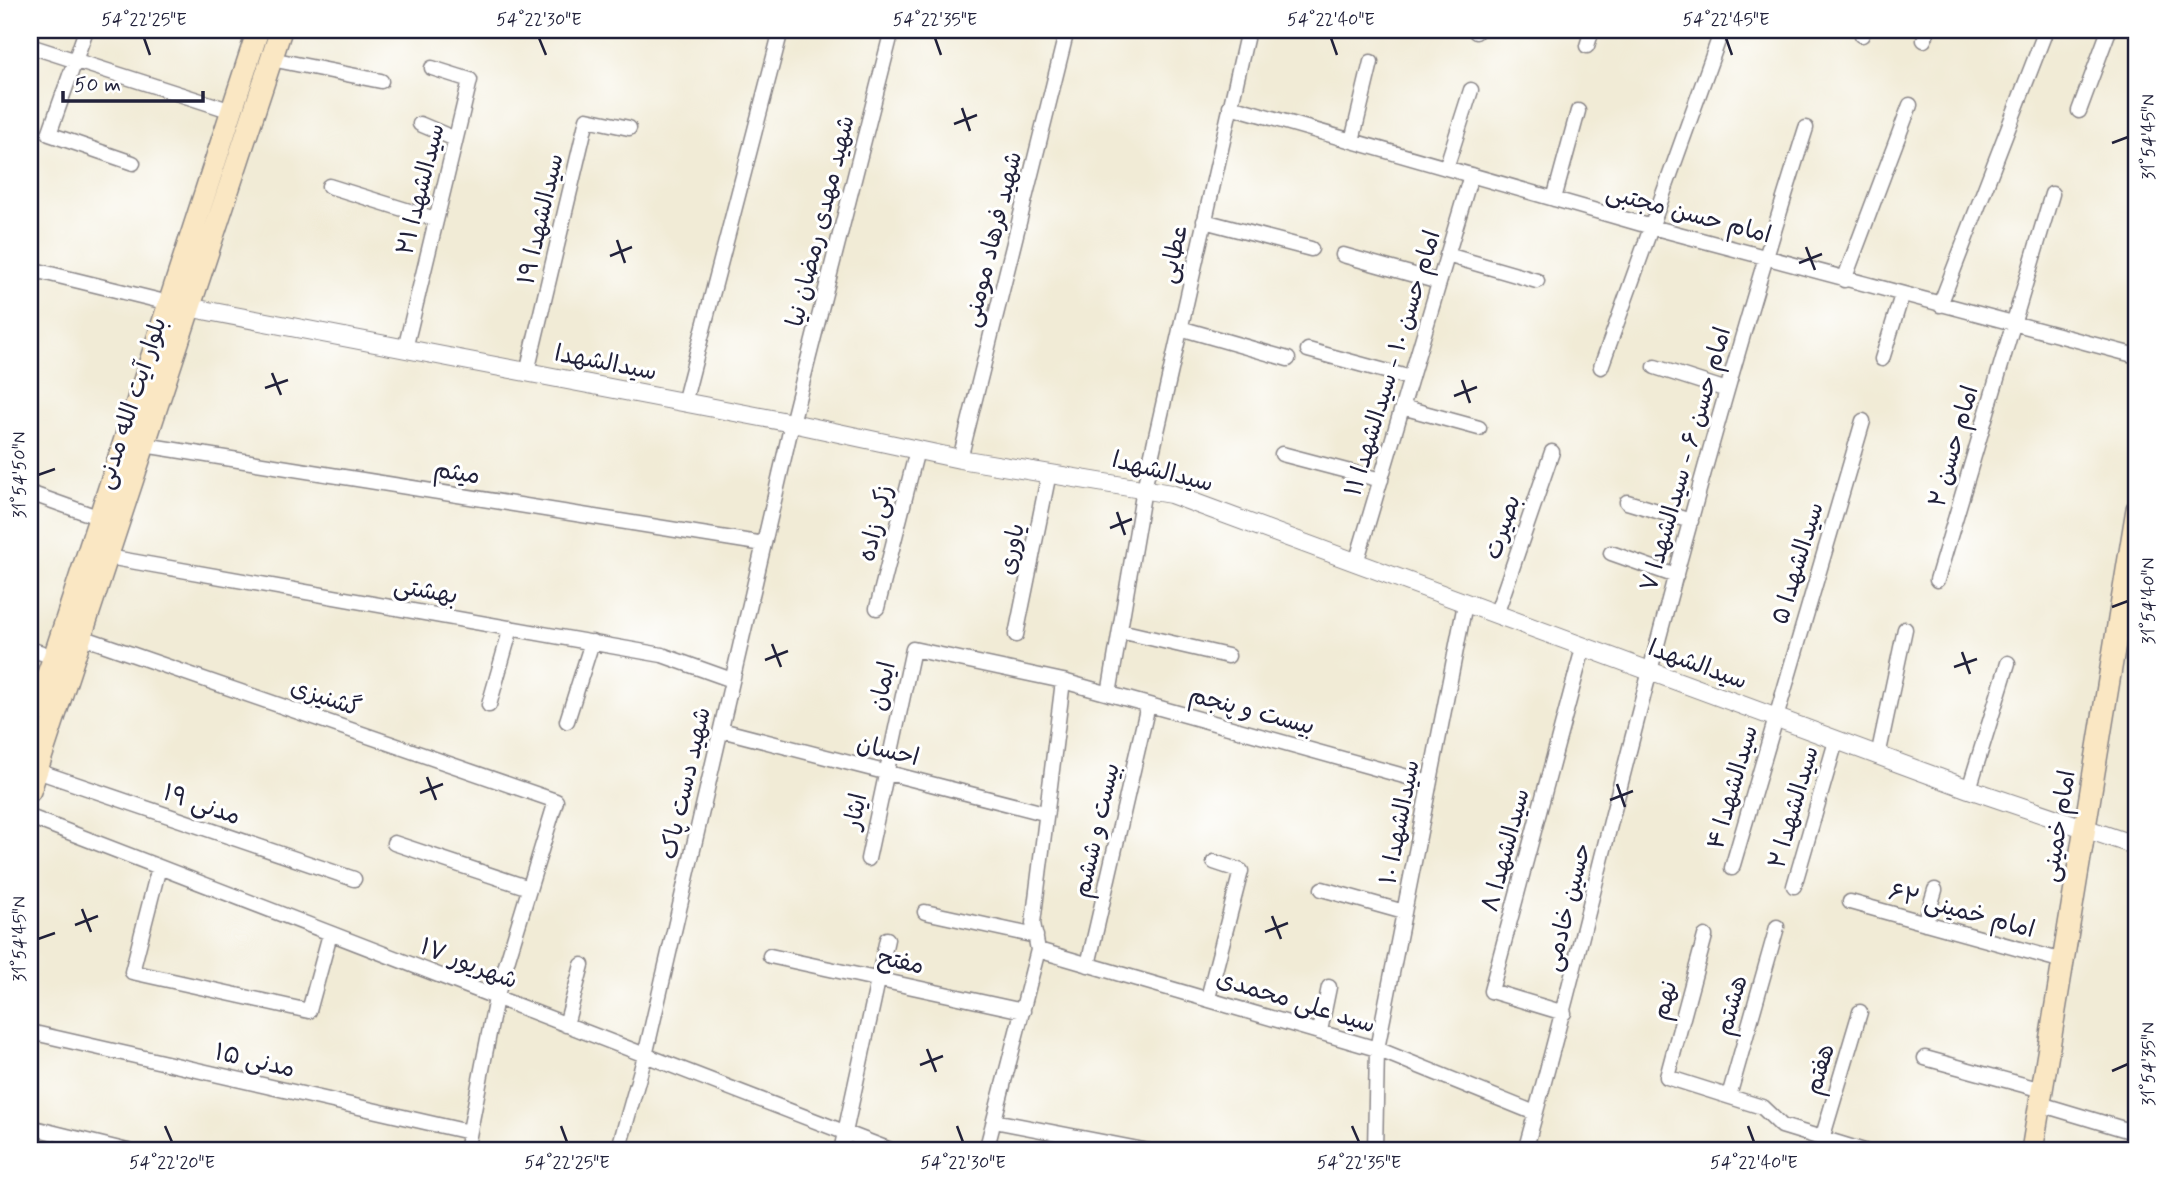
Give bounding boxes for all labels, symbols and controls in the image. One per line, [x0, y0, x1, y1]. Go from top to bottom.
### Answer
text: 54°22'25"E [101, 8, 187, 32]
text: 54°22'30"E [496, 8, 582, 32]
text: 54°22'35"E [893, 8, 977, 32]
text: 54°22'40"E [1287, 8, 1375, 32]
text: 54°22'45"E [1682, 8, 1770, 32]
scale bar [63, 60, 203, 104]
text: 50 m [74, 71, 121, 99]
text: 31°54'45"N [2137, 94, 2161, 180]
street label: شهید مهدی رمضان نیا [780, 112, 863, 330]
street label: سیدالشهدا ۲۱ [390, 120, 453, 258]
street label: شهید فرهاد مومنی [957, 148, 1030, 330]
street label: سیدالشهدا ۱۹ [511, 151, 572, 288]
street label: امام حسن مجتبی [1602, 177, 1775, 252]
street label: عطایی [1153, 222, 1196, 286]
street label: امام حسن ۱۰ - سیدالشهدا ۱۱ [1338, 227, 1450, 500]
street label: بلوار آیت الله مدنی [90, 314, 175, 493]
street label: امام حسن ۶ - سیدالشهدا ۷ [1634, 323, 1740, 596]
street label: سیدالشهدا [552, 338, 659, 389]
street label: امام حسن ۲ [1922, 382, 1988, 511]
text: 31°54'50"N [8, 431, 32, 519]
street label: سیدالشهدا [1109, 445, 1216, 500]
street label: میثم [431, 455, 482, 493]
street label: زکی زاده [852, 482, 901, 565]
street label: بصیرت [1478, 491, 1529, 564]
street label: سیدالشهدا ۵ [1765, 499, 1832, 628]
street label: یاوری [992, 521, 1033, 578]
text: 31°54'40"N [2137, 558, 2161, 644]
street label: بهشتی [391, 571, 460, 612]
street label: سیدالشهدا [1644, 633, 1751, 698]
street label: ایمان [863, 659, 904, 714]
street label: گشنیزی [286, 672, 365, 725]
street label: بیست و پنجم [1185, 680, 1318, 744]
street label: شهید دست پاک [654, 704, 719, 862]
street label: سیدالشهدا ۴ [1701, 722, 1766, 853]
street label: احسان [853, 729, 922, 774]
street label: سیدالشهدا ۲ [1762, 743, 1827, 872]
street label: سیدالشهدا ۱۰ [1373, 757, 1428, 887]
street label: بیست و ششم [1067, 760, 1129, 901]
street label: امام خمینی [2035, 768, 2085, 885]
street label: مدنی ۱۹ [159, 778, 244, 833]
street label: سیدالشهدا ۸ [1475, 785, 1538, 915]
street label: ایثار [837, 791, 875, 834]
street label: حسین خادمی [1538, 840, 1599, 975]
street label: امام خمینی ۶۲ [1885, 877, 2038, 947]
text: 31°54'45"N [8, 896, 32, 982]
street label: ۱۷ شهریور [415, 932, 522, 997]
street label: مفتح [875, 942, 927, 982]
street label: سید علی محمدی [1212, 963, 1379, 1041]
street label: هشتم [1709, 972, 1757, 1039]
street label: نهم [1645, 977, 1686, 1024]
text: 31°54'35"N [2137, 1022, 2161, 1106]
street label: مدنی ۱۵ [211, 1037, 298, 1086]
street label: هفتم [1798, 1040, 1844, 1099]
text: 54°22'20"E [129, 1151, 215, 1175]
text: 54°22'25"E [524, 1151, 610, 1175]
text: 54°22'30"E [920, 1151, 1006, 1175]
text: 54°22'35"E [1317, 1151, 1401, 1175]
text: 54°22'40"E [1710, 1151, 1798, 1175]

